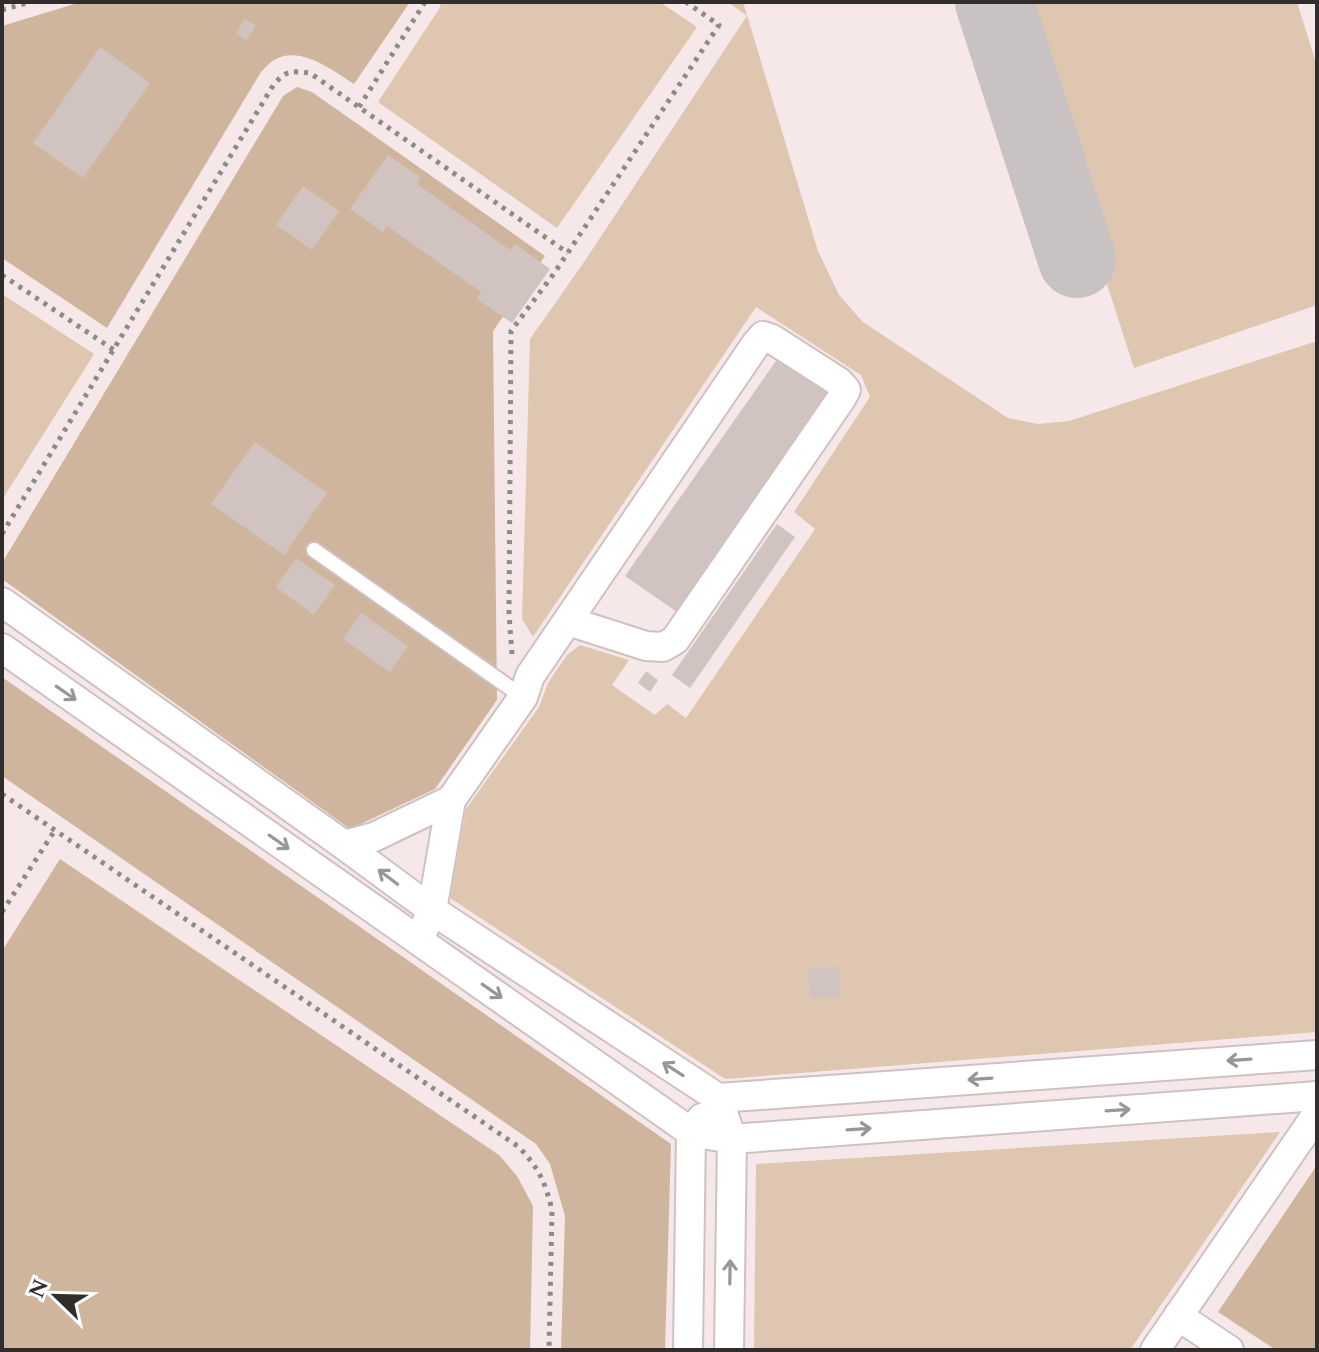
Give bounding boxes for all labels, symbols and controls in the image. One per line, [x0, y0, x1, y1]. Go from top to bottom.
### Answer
one-way arrow [54, 685, 76, 701]
one-way arrow [268, 834, 290, 850]
one-way arrow [377, 869, 399, 886]
one-way arrow [480, 983, 502, 999]
one-way arrow [1226, 1053, 1253, 1068]
one-way arrow [663, 1061, 685, 1077]
one-way arrow [967, 1072, 994, 1087]
one-way arrow [1104, 1102, 1131, 1117]
one-way arrow [845, 1121, 872, 1136]
north arrow [16, 1256, 96, 1336]
one-way arrow [723, 1259, 738, 1286]
text: N [20, 1274, 58, 1303]

